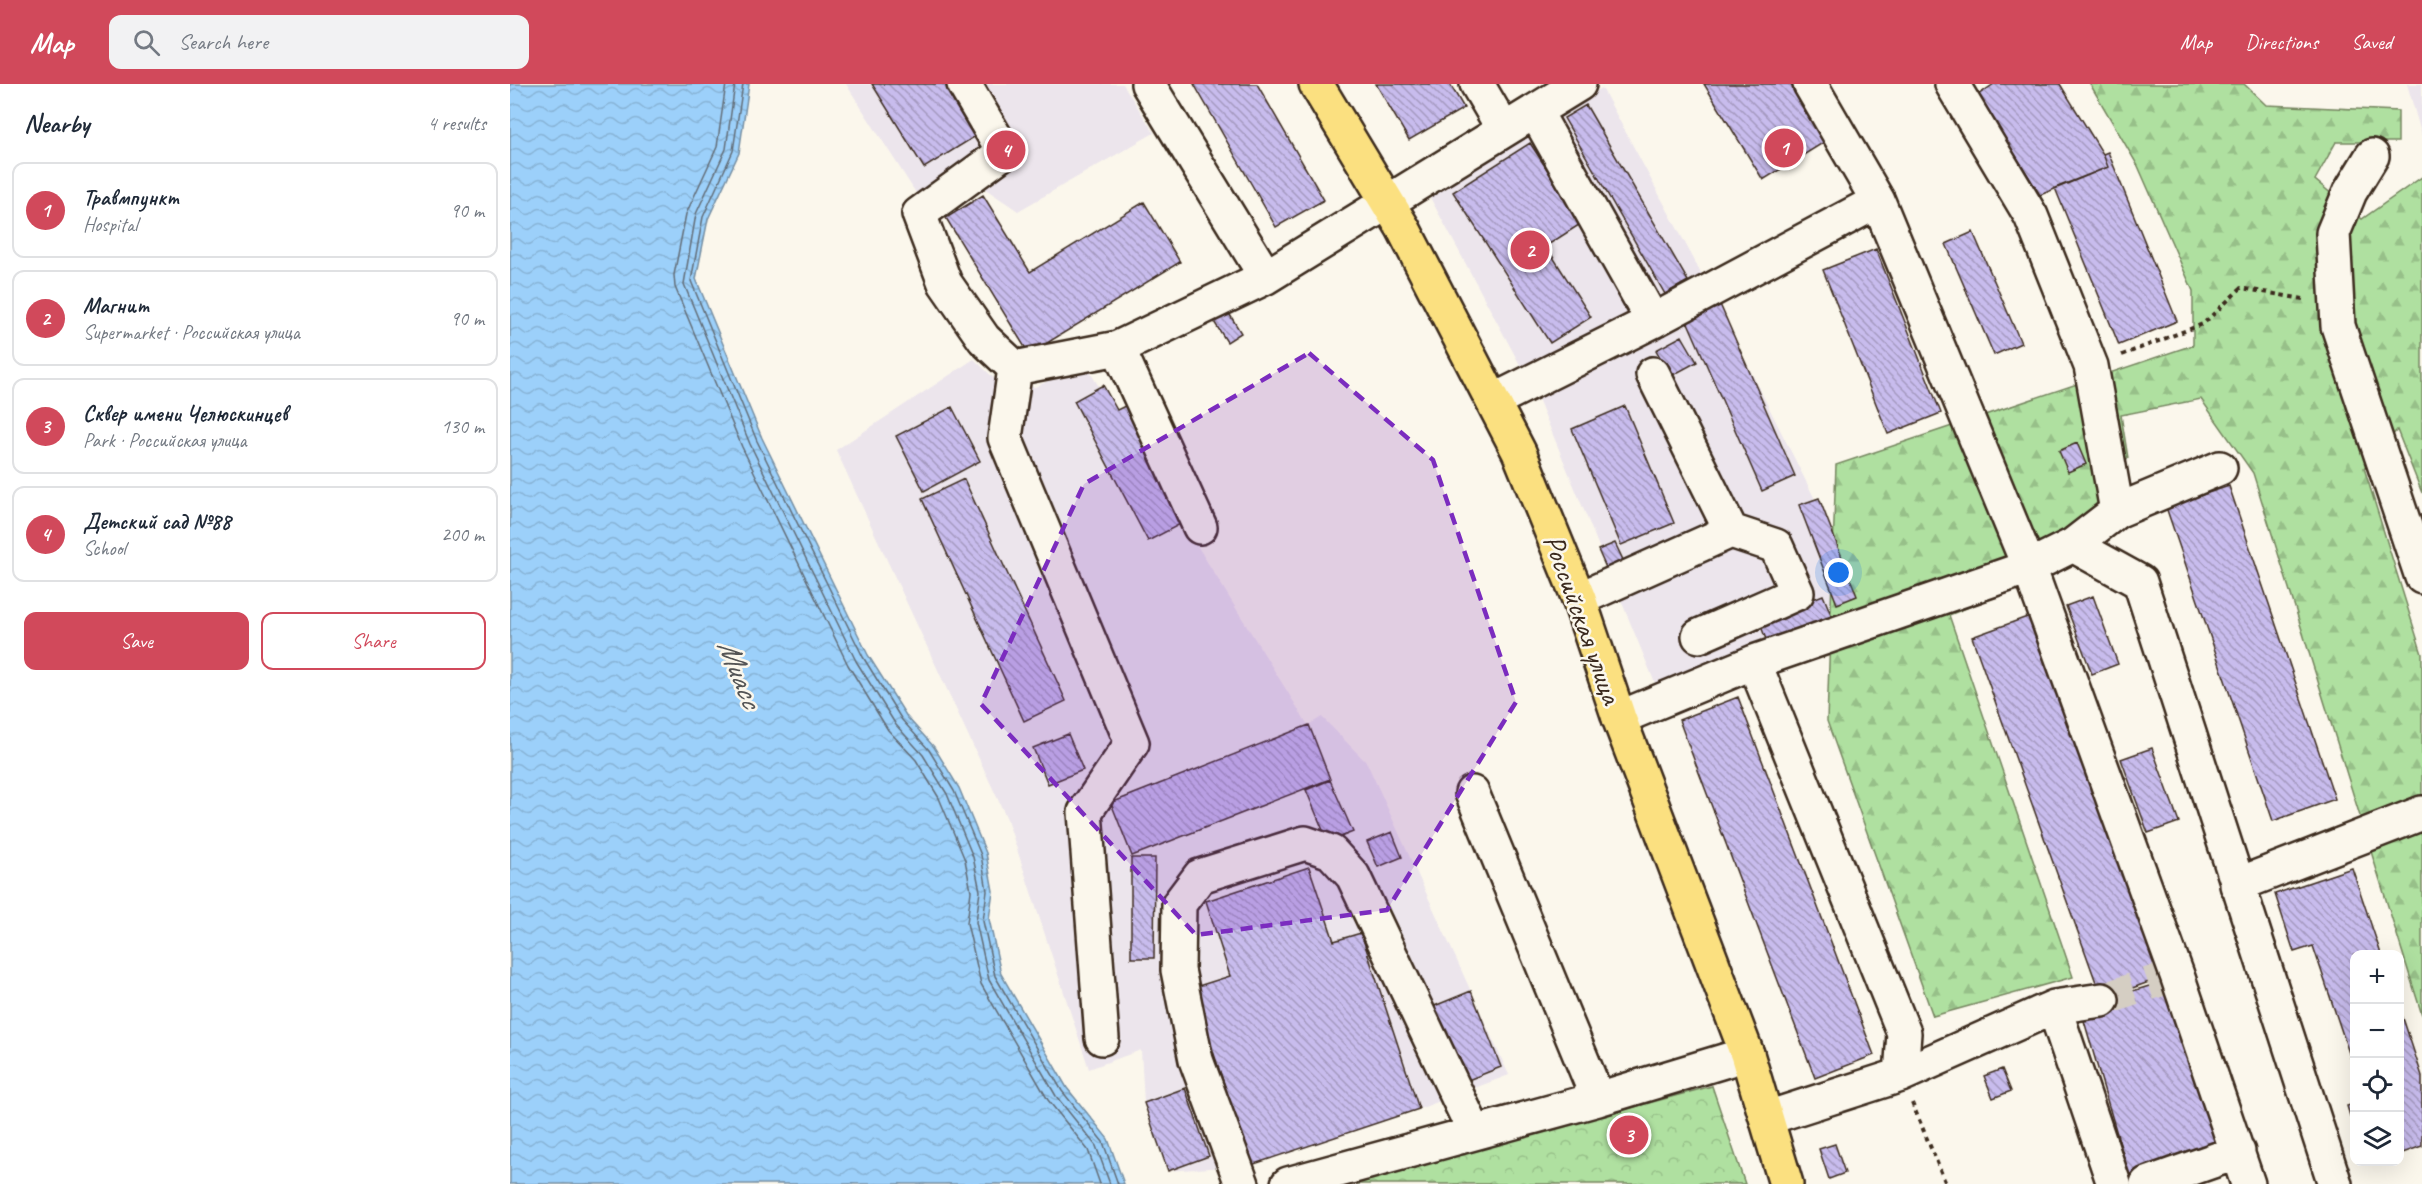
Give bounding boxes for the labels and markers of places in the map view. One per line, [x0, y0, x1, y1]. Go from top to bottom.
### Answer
pin: 1 [1764, 126, 1804, 170]
pin: 4 [986, 128, 1026, 172]
pin: 2 [1510, 228, 1550, 272]
pin: 3 [1610, 1112, 1648, 1158]

